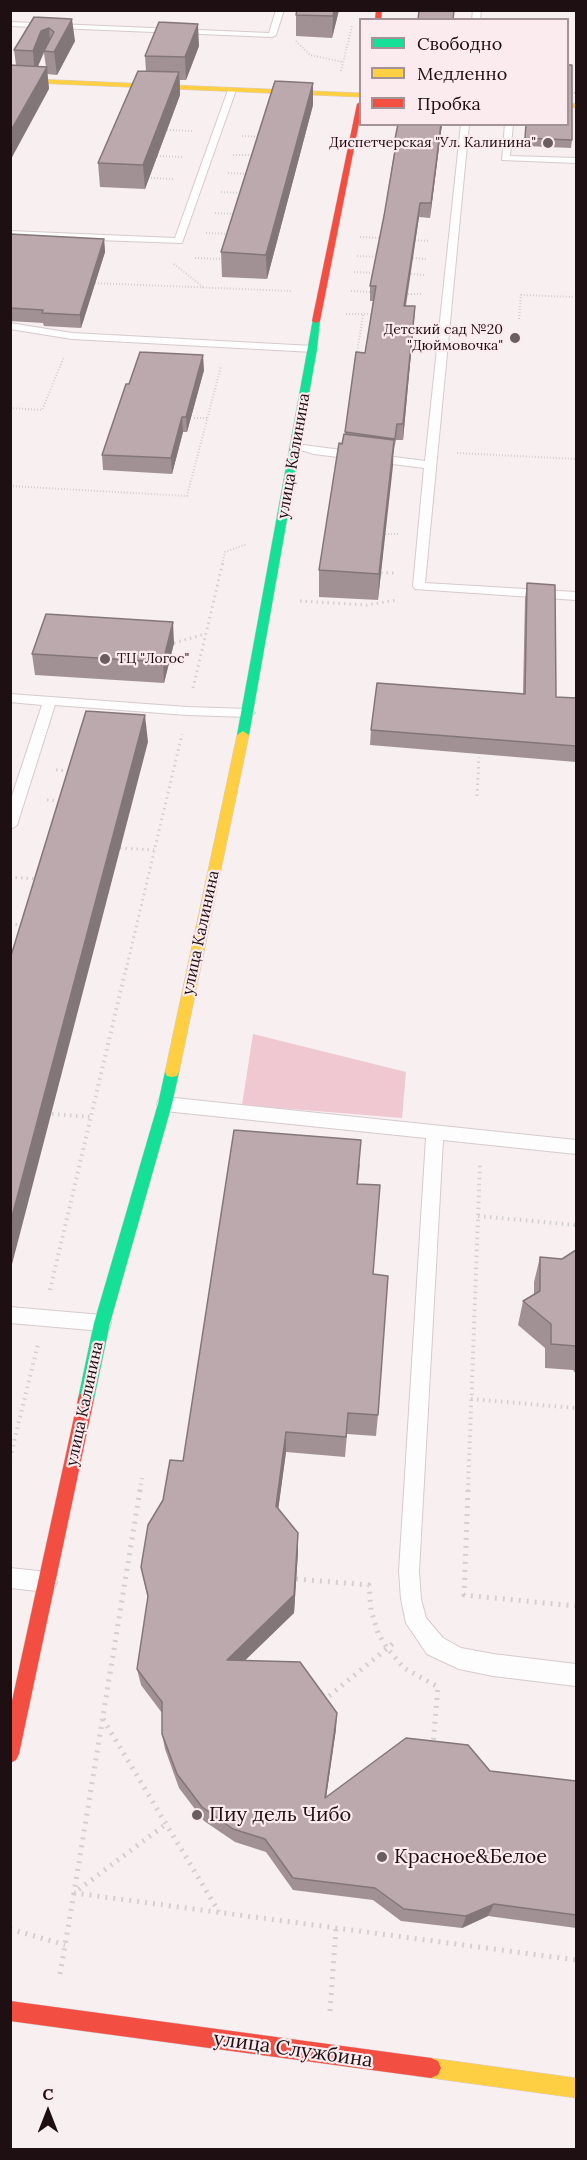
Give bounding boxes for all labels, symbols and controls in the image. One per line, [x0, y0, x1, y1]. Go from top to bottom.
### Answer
legend [359, 18, 569, 126]
text: Свободно [417, 32, 502, 55]
text: Медленно [417, 62, 507, 85]
text: Пробка [417, 92, 481, 115]
place label: Диспетчерская "Ул. Калинина" [329, 135, 536, 151]
marker: Диспетчерская "Ул. Калинина" [541, 136, 555, 150]
place label: Детский сад №20 "Дюймовочка" [384, 322, 503, 354]
marker: Детский сад №20 "Дюймовочка" [508, 331, 522, 345]
street label: улица Калинина [274, 392, 314, 520]
place label: ТЦ "Логос" [117, 651, 189, 667]
marker: ТЦ "Логос" [98, 652, 112, 666]
street label: улица Калинина [178, 869, 224, 997]
street label: улица Калинина [62, 1340, 108, 1468]
place label: Пиу дель Чибо [209, 1803, 351, 1827]
marker: Пиу дель Чибо [190, 1808, 204, 1822]
place label: Красное&Белое [394, 1845, 547, 1869]
marker: Красное&Белое [375, 1850, 389, 1864]
street label: улица Службина [212, 2027, 374, 2073]
north arrow [18, 2082, 78, 2142]
text: С [42, 2084, 54, 2104]

